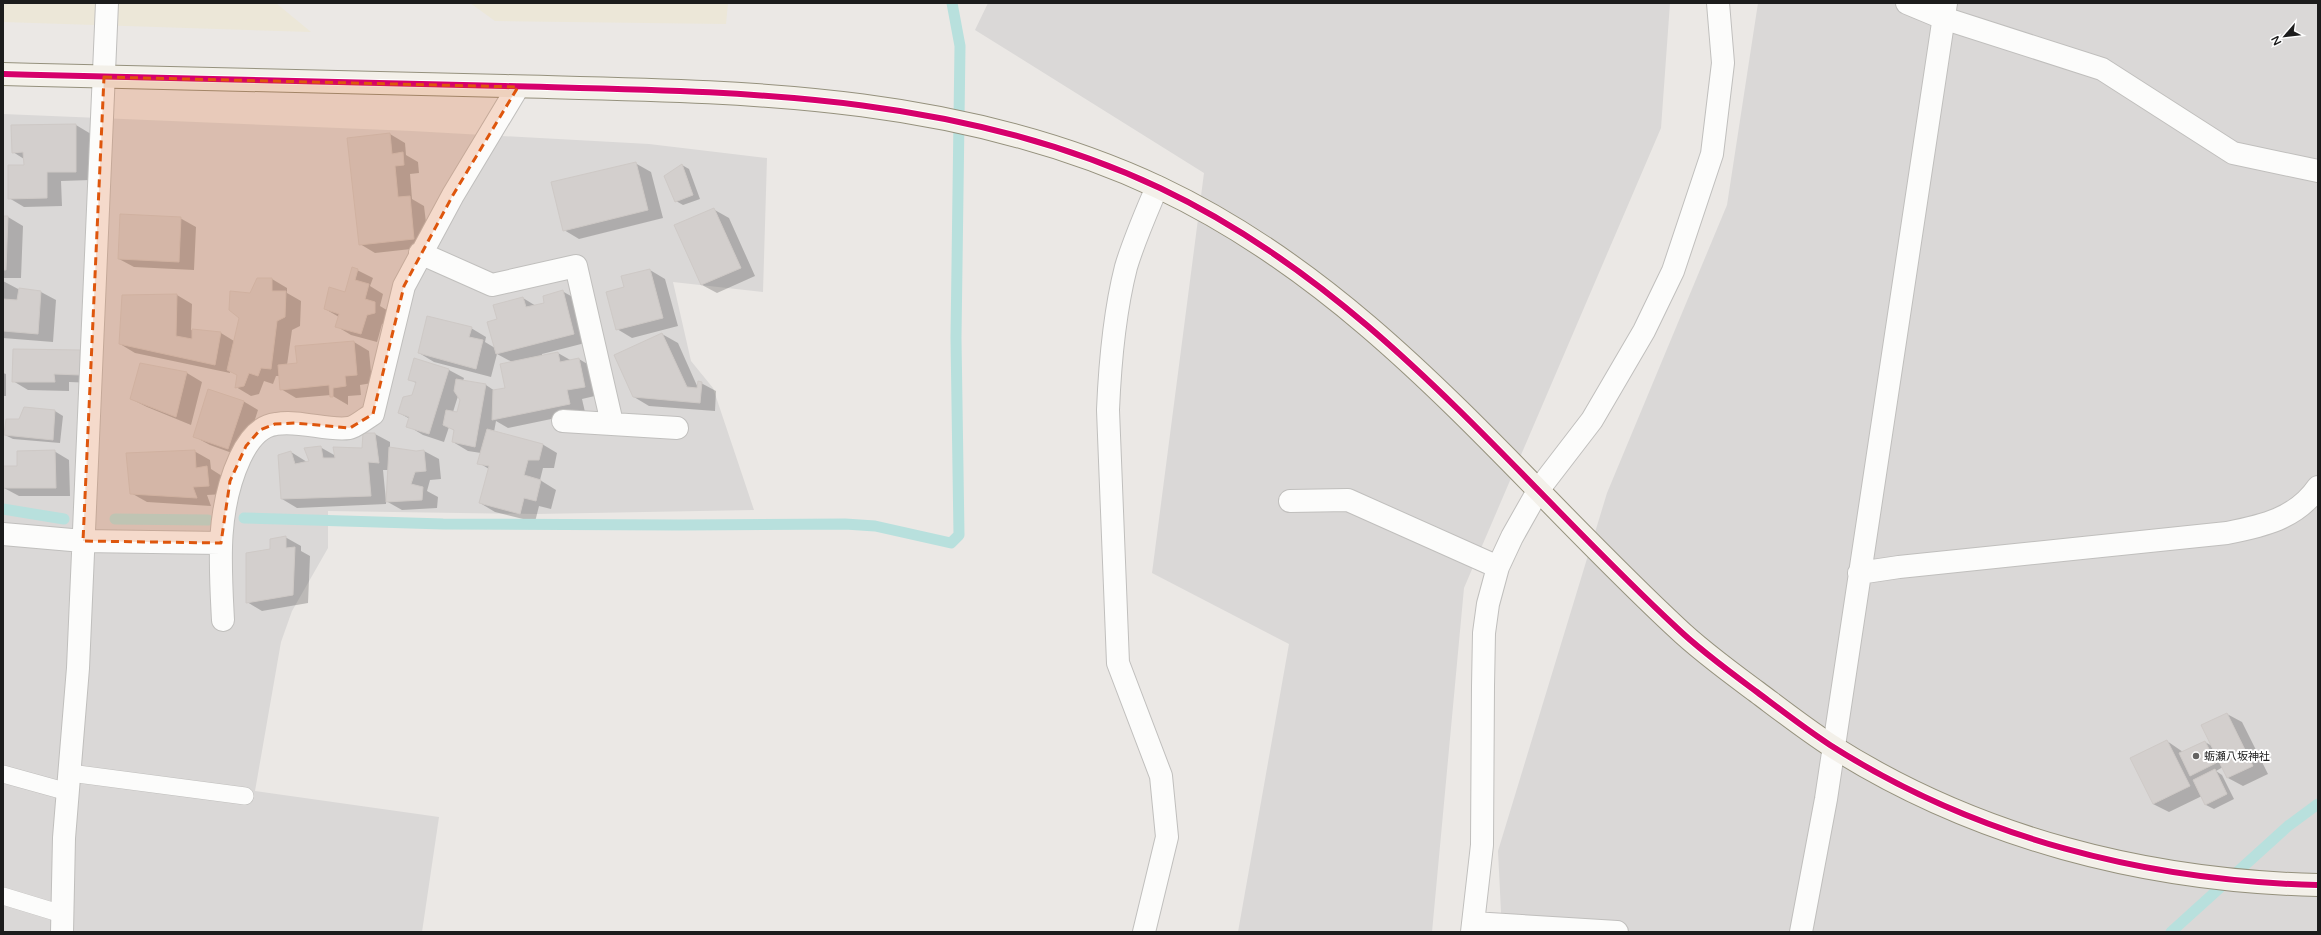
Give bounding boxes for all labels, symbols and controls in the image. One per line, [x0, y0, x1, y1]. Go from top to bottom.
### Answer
north arrow [2265, 16, 2305, 56]
text: N [2269, 34, 2284, 47]
place label: 蛎瀬八坂神社 [2204, 750, 2270, 763]
marker: 蛎瀬八坂神社 [2191, 751, 2201, 761]

